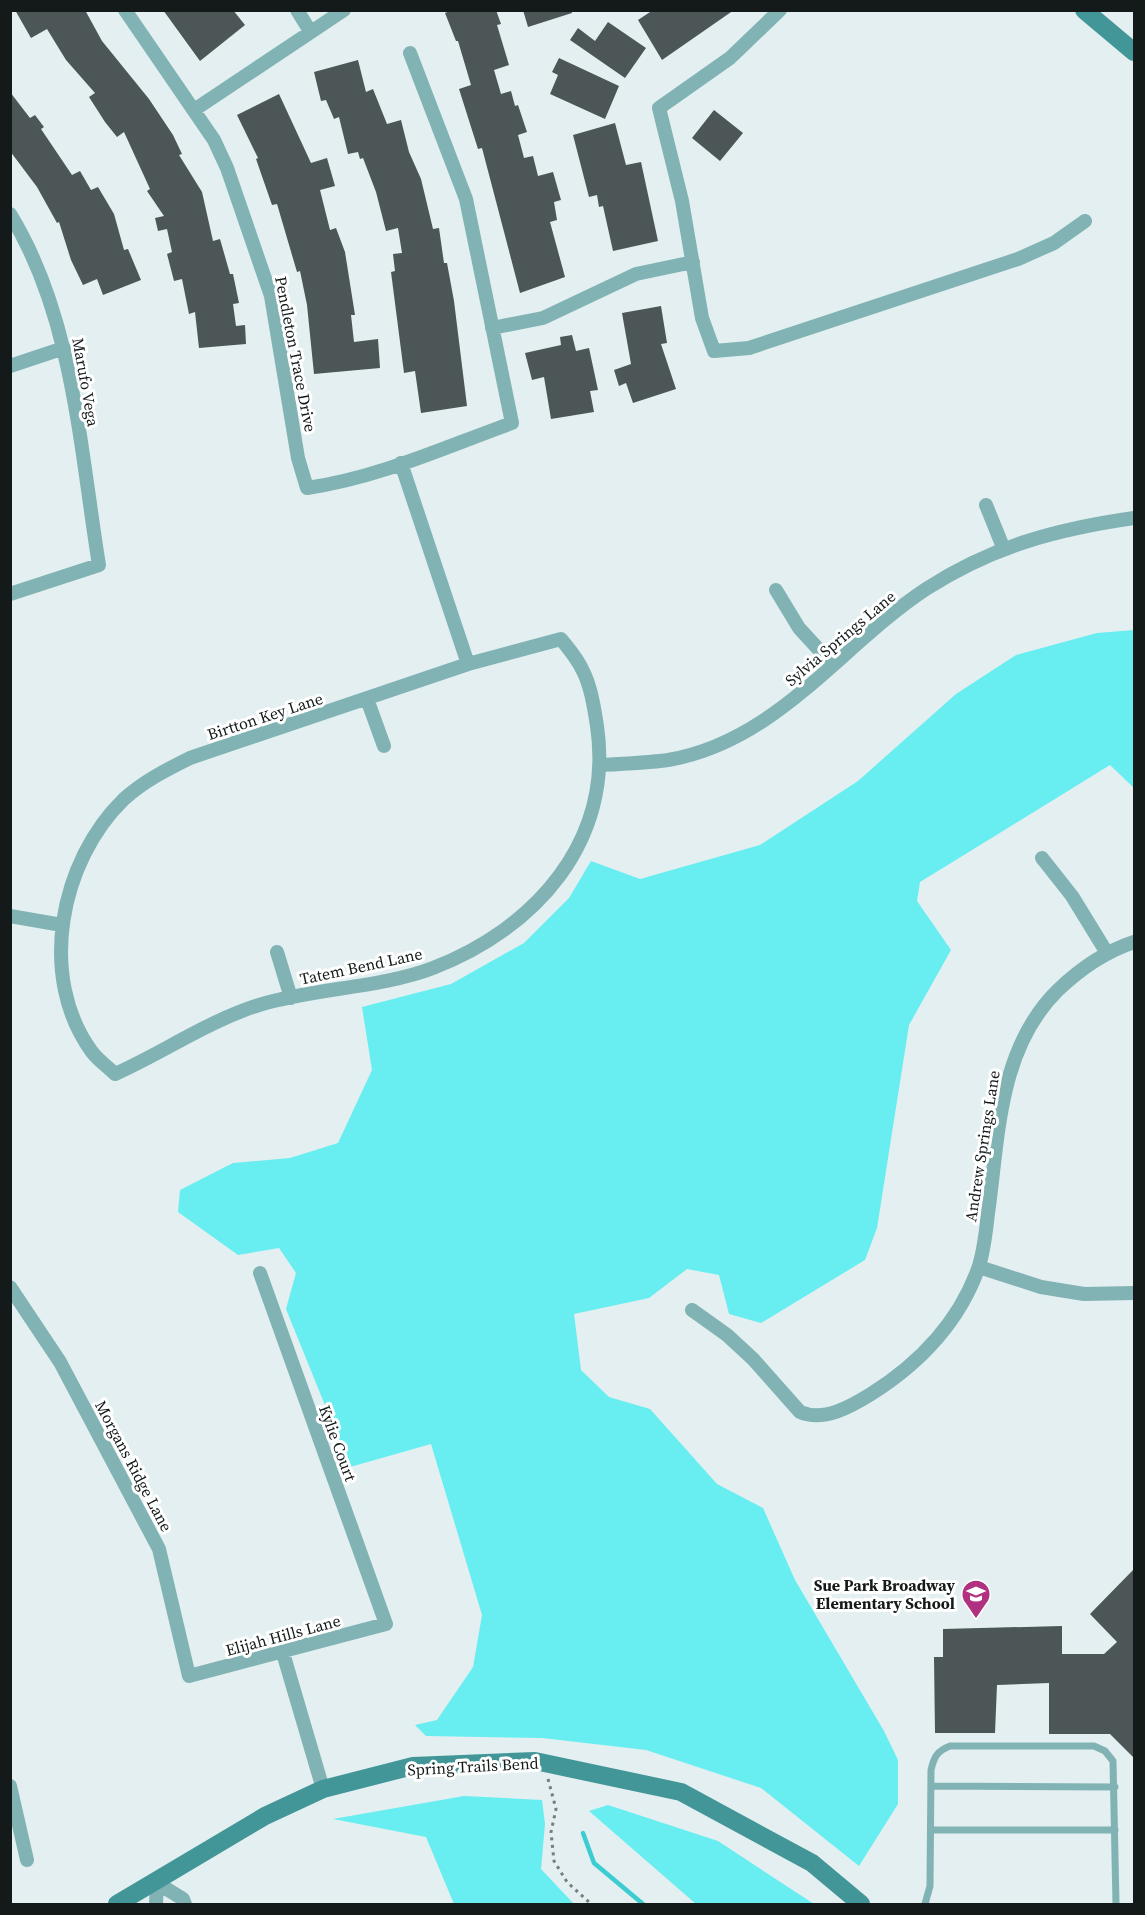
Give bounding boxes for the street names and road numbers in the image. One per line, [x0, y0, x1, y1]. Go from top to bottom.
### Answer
street label: Pendleton Trace Drive [270, 274, 322, 434]
street label: Marufo Vega [67, 336, 105, 429]
street label: Sylvia Springs Lane [780, 585, 900, 691]
street label: Birtton Key Lane [204, 687, 326, 745]
street label: Tatem Bend Lane [298, 942, 424, 990]
street label: Andrew Springs Lane [959, 1069, 1005, 1223]
street label: Morgans Ridge Lane [90, 1397, 178, 1535]
street label: Kylie Court [314, 1402, 362, 1485]
street label: Elijah Hills Lane [223, 1609, 343, 1661]
street label: Spring Trails Bend [407, 1752, 539, 1780]

